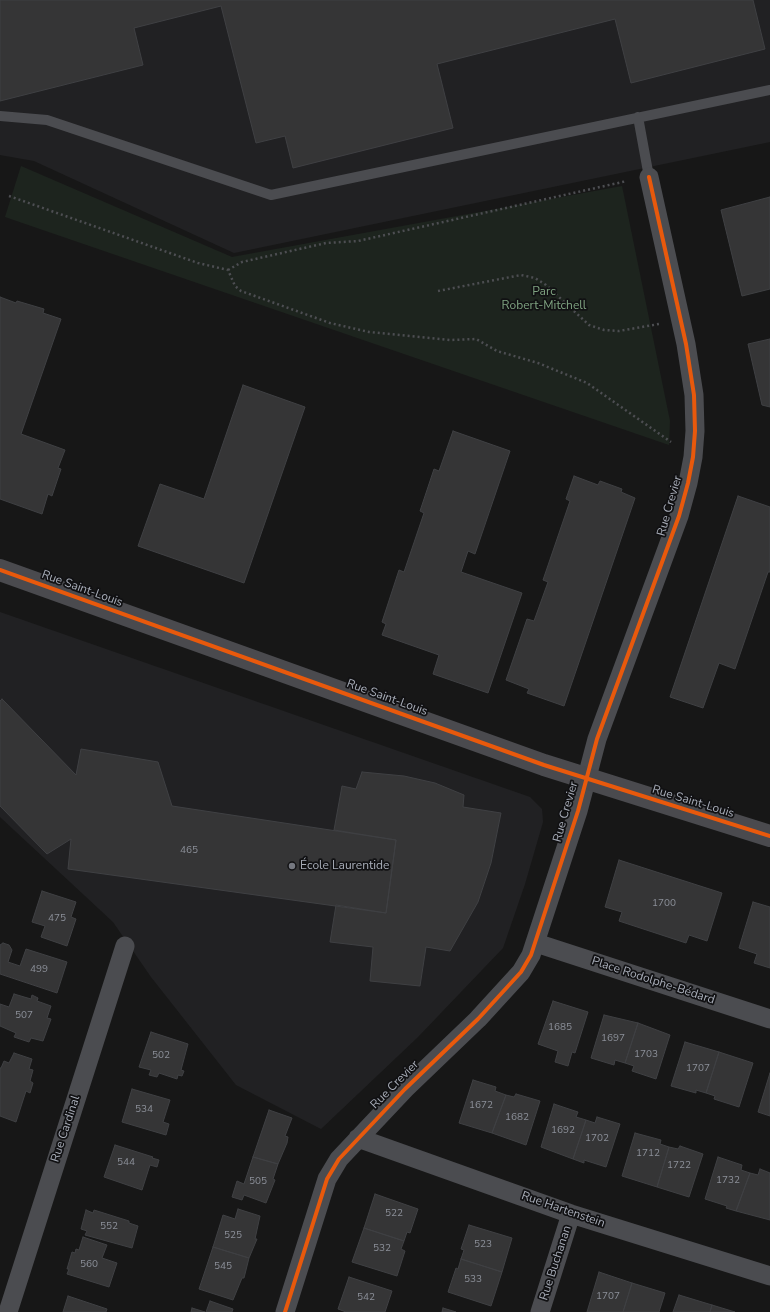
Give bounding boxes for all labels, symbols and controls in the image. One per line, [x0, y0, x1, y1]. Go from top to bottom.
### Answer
park label: Parc Robert-Mitchell [502, 285, 586, 313]
street label: Rue Crevier [654, 474, 686, 538]
street label: Rue Saint-Louis [40, 568, 124, 610]
street label: Rue Saint-Louis [345, 677, 429, 719]
street label: Rue Crevier [550, 780, 582, 844]
street label: Rue Saint-Louis [650, 783, 736, 821]
house number: 465 [180, 845, 198, 857]
place label: École Laurentide [300, 859, 389, 873]
marker: École Laurentide [287, 861, 297, 871]
house number: 1700 [652, 898, 676, 910]
house number: 475 [48, 913, 66, 925]
street label: Place Rodolphe-Bédard [590, 954, 716, 1008]
house number: 499 [30, 964, 48, 976]
house number: 507 [15, 1010, 33, 1022]
house number: 1685 [548, 1022, 572, 1034]
house number: 1697 [601, 1033, 625, 1045]
house number: 1703 [634, 1049, 658, 1061]
house number: 502 [152, 1050, 170, 1062]
street label: Rue Crevier [368, 1058, 422, 1112]
house number: 1707 [686, 1063, 710, 1075]
street label: Rue Cardinal [48, 1094, 84, 1164]
house number: 1672 [469, 1100, 493, 1112]
house number: 534 [135, 1104, 153, 1116]
house number: 1682 [505, 1112, 529, 1124]
house number: 1692 [551, 1125, 575, 1137]
house number: 1702 [585, 1133, 609, 1145]
house number: 1712 [636, 1148, 660, 1160]
house number: 544 [117, 1157, 135, 1169]
house number: 1722 [667, 1160, 691, 1172]
house number: 1732 [716, 1175, 740, 1187]
house number: 505 [249, 1176, 267, 1188]
street label: Rue Hartenstein [519, 1189, 607, 1231]
house number: 522 [385, 1208, 403, 1220]
house number: 552 [100, 1221, 118, 1233]
street label: Rue Buchanan [537, 1224, 575, 1302]
house number: 525 [224, 1230, 242, 1242]
house number: 523 [474, 1239, 492, 1251]
house number: 532 [373, 1243, 391, 1255]
house number: 560 [80, 1259, 98, 1271]
house number: 545 [214, 1261, 232, 1273]
house number: 533 [464, 1274, 482, 1286]
house number: 1707 [596, 1291, 620, 1303]
house number: 542 [357, 1292, 375, 1304]

